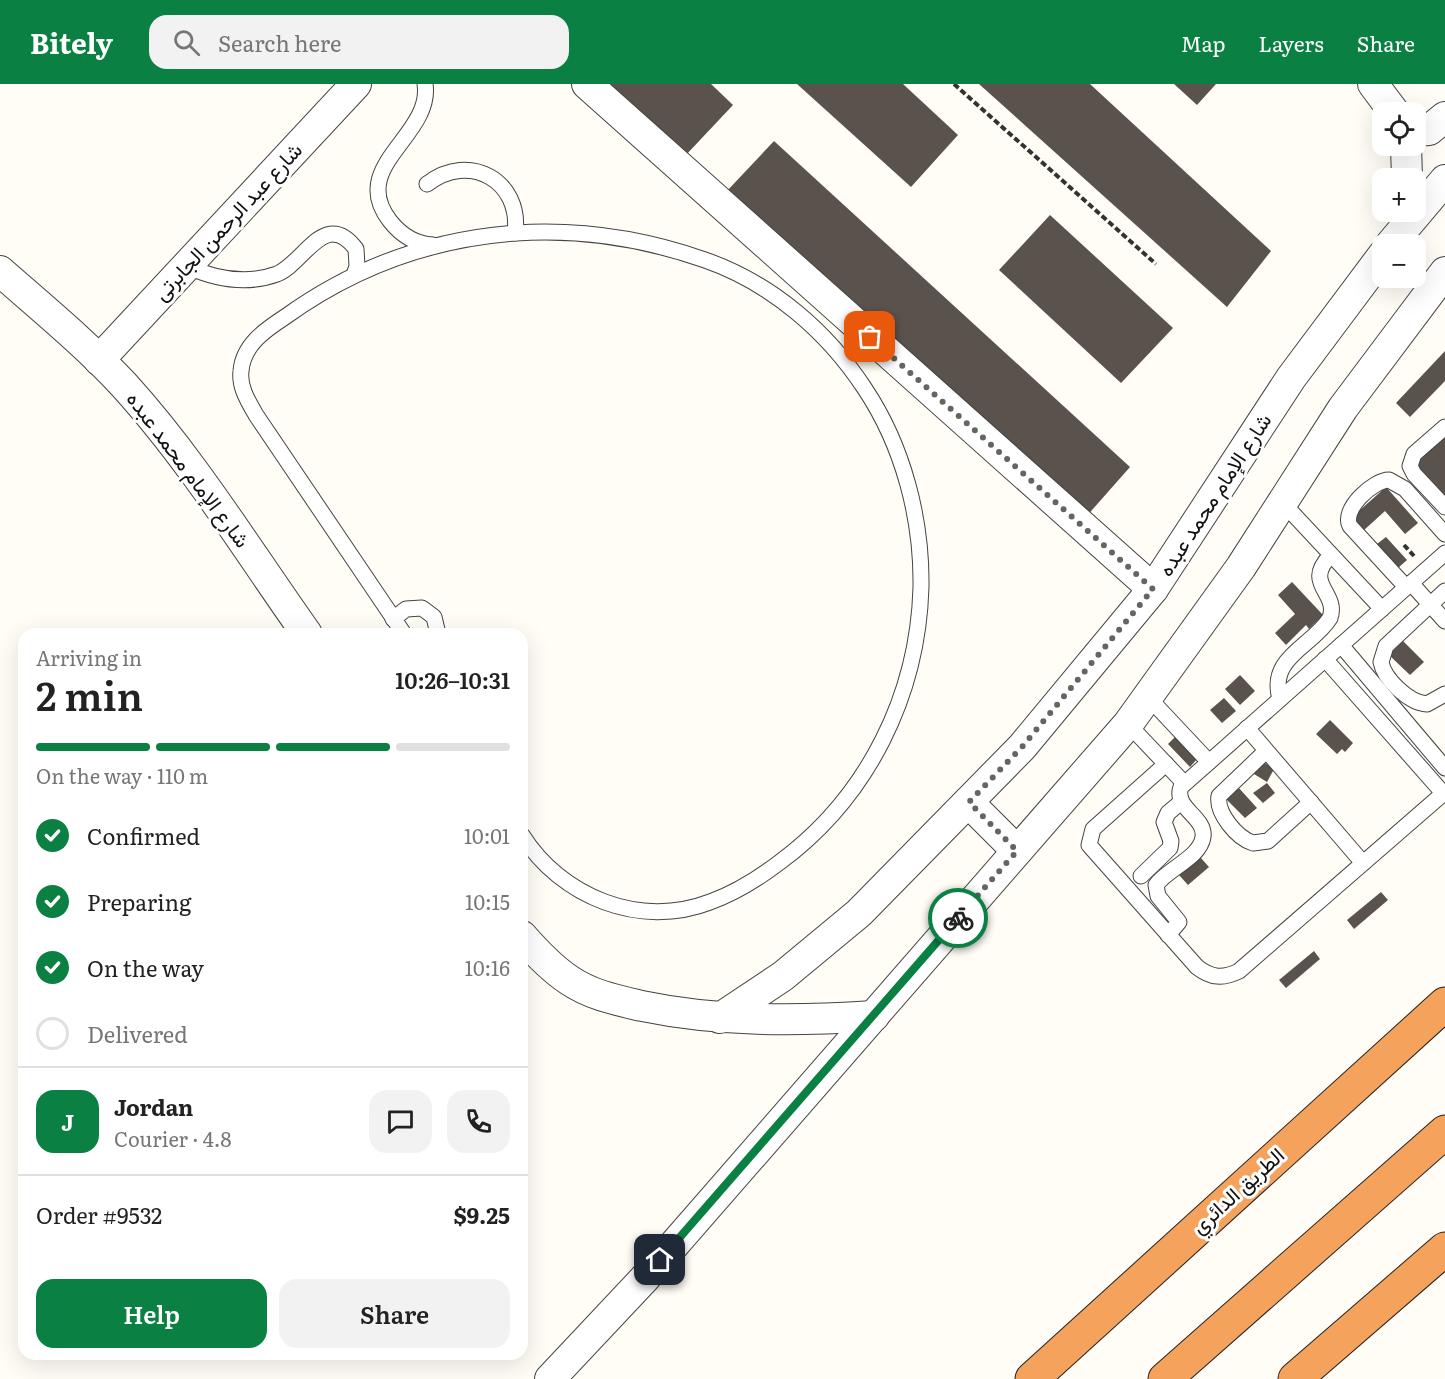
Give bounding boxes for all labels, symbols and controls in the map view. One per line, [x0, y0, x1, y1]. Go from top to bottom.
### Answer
search box [149, 15, 569, 69]
text: Bitely [30, 21, 113, 63]
icon: search [170, 26, 203, 59]
text: Search here [218, 26, 341, 59]
text: Map [1181, 27, 1226, 58]
text: Layers [1259, 27, 1324, 58]
text: Share [1357, 27, 1415, 58]
map controls [1372, 102, 1426, 288]
button: locate [1372, 102, 1426, 156]
street label: شارع عبد الرحمن الجابرتى [144, 134, 309, 307]
button: + [1372, 168, 1426, 222]
button: − [1372, 234, 1426, 288]
pin [844, 311, 895, 362]
icon: bag [853, 320, 886, 353]
street label: شارع الإمام محمد عبده [120, 384, 259, 554]
street label: شارع الإمام محمد عبده [1149, 406, 1278, 582]
text: Arriving in [36, 642, 142, 672]
text: 10:26–10:31 [395, 663, 510, 696]
text: 2 min [36, 665, 143, 723]
text: On the way · 110 m [36, 760, 208, 790]
icon: check [36, 819, 69, 852]
text: Confirmed [87, 819, 200, 852]
text: 10:01 [464, 820, 510, 850]
icon: check [36, 885, 69, 918]
text: Preparing [87, 885, 191, 918]
text: 10:15 [465, 886, 510, 916]
courier [928, 888, 988, 948]
icon: bike [942, 902, 975, 935]
icon: check [36, 951, 69, 984]
text: On the way [87, 951, 204, 984]
text: 10:16 [465, 952, 510, 982]
text: Delivered [87, 1017, 188, 1050]
text: Jordan [114, 1090, 193, 1123]
button: chat [369, 1090, 432, 1153]
button: phone [447, 1090, 510, 1153]
text: J [61, 1105, 74, 1138]
text: Courier · 4.8 [114, 1123, 231, 1153]
street label: الطريق الدائري [1183, 1139, 1293, 1243]
text: Order #9532 [36, 1198, 162, 1231]
text: $9.25 [454, 1198, 510, 1231]
pin [634, 1234, 685, 1285]
icon: home [643, 1243, 676, 1276]
button: Help [36, 1279, 267, 1348]
button: Share [279, 1279, 510, 1348]

